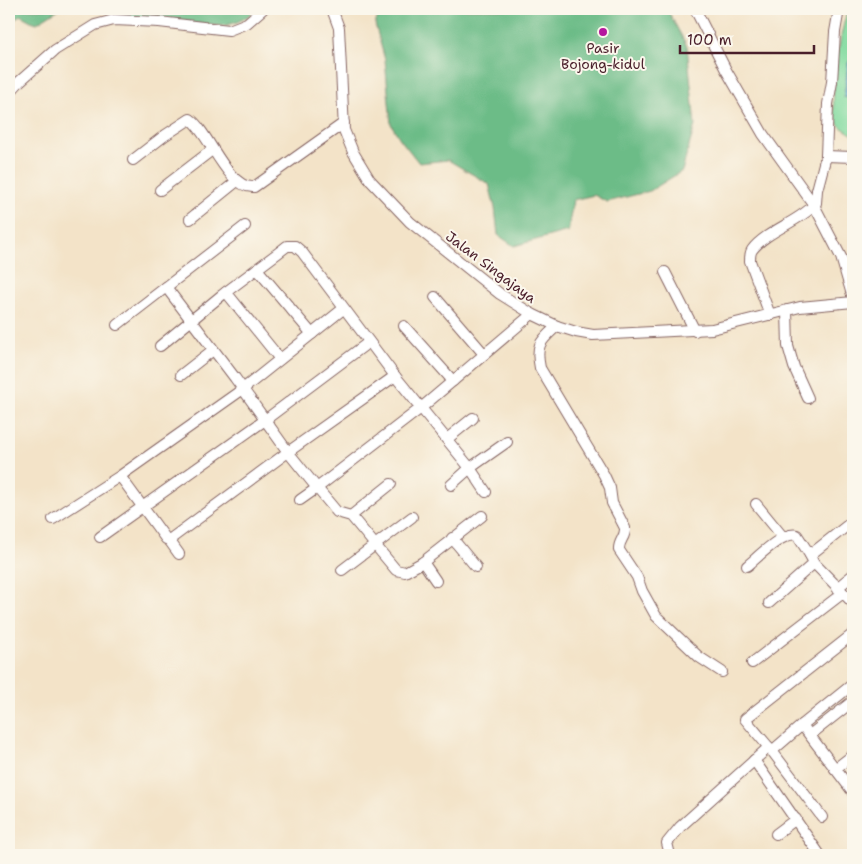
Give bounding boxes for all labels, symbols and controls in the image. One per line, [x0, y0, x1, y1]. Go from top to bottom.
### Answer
scale bar [680, 22, 813, 54]
marker: Pasir Bojong-kidul [597, 26, 609, 38]
text: 100 m [687, 30, 732, 50]
place label: Pasir Bojong-kidul [561, 39, 646, 73]
street label: Jalan Singajaya [442, 227, 540, 307]

